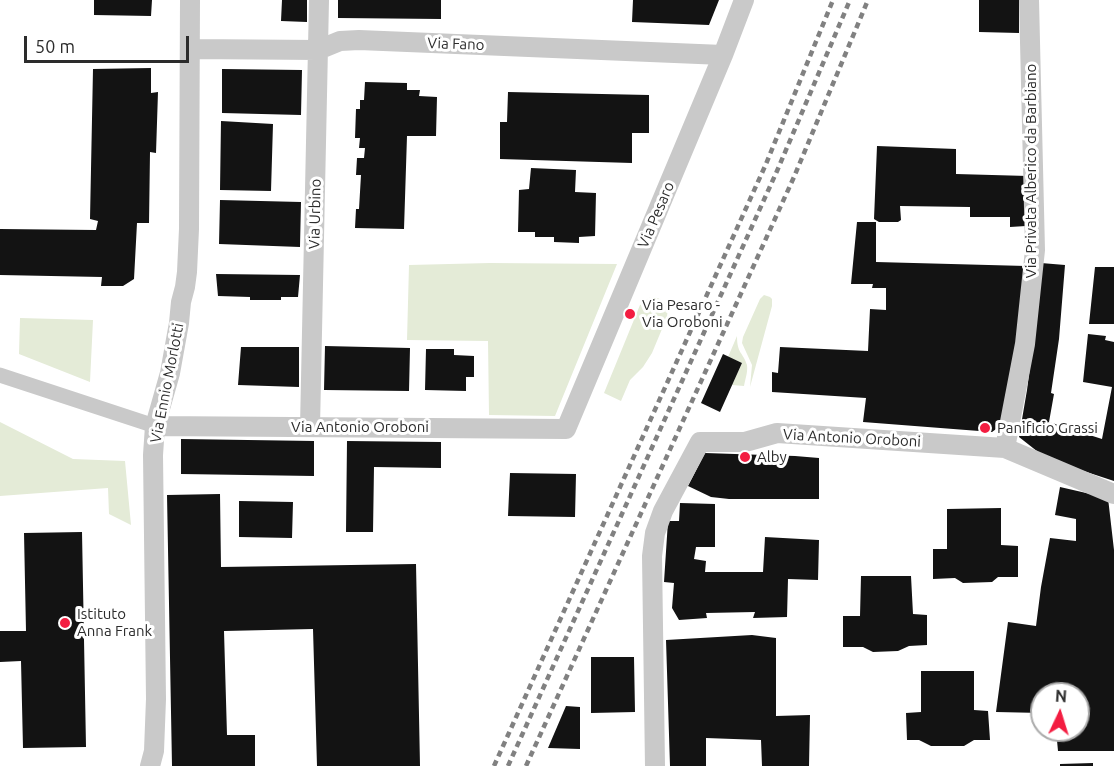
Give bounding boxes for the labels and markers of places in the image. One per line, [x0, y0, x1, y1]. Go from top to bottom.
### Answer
place label: Via Pesaro - Via Oroboni [642, 296, 723, 331]
marker: Via Pesaro - Via Oroboni [623, 307, 637, 321]
place label: Panificio Grassi [997, 419, 1098, 437]
marker: Panificio Grassi [978, 421, 992, 435]
place label: Alby [757, 448, 787, 466]
marker: Alby [738, 450, 752, 464]
place label: Istituto Anna Frank [77, 605, 152, 640]
marker: Istituto Anna Frank [58, 616, 72, 630]

